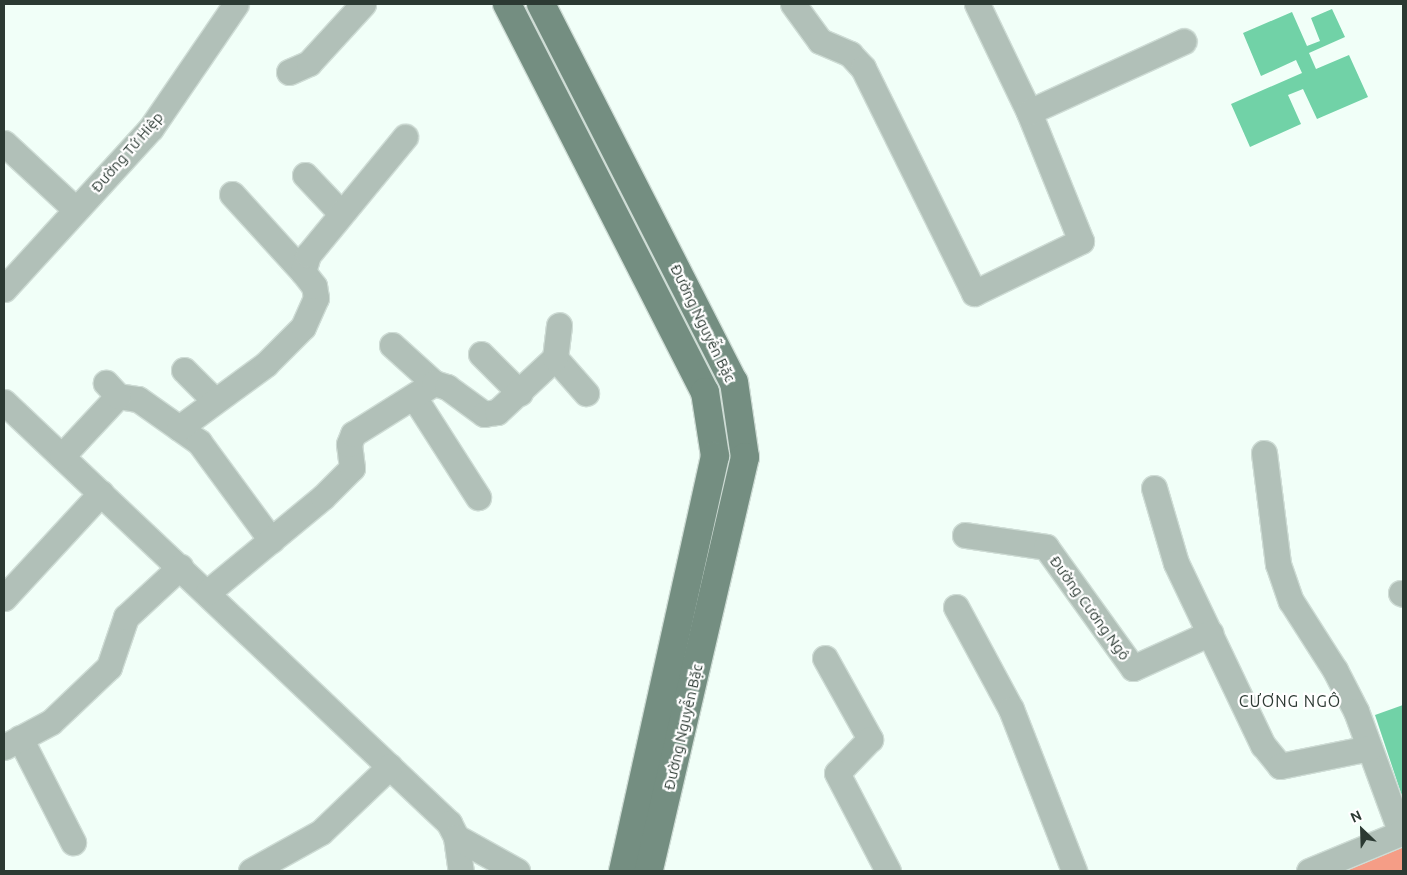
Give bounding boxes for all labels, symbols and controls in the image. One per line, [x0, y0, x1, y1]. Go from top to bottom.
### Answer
street label: Đường Tứ Hiệp [87, 108, 167, 196]
street label: Đường Nguyễn Bặc [667, 261, 739, 385]
street label: Đường Cương Ngô [1046, 552, 1134, 664]
street label: Đường Nguyễn Bặc [660, 662, 706, 792]
district label: CƯƠNG NGÔ [1238, 691, 1342, 711]
north arrow [1337, 805, 1387, 855]
text: N [1348, 807, 1364, 826]

